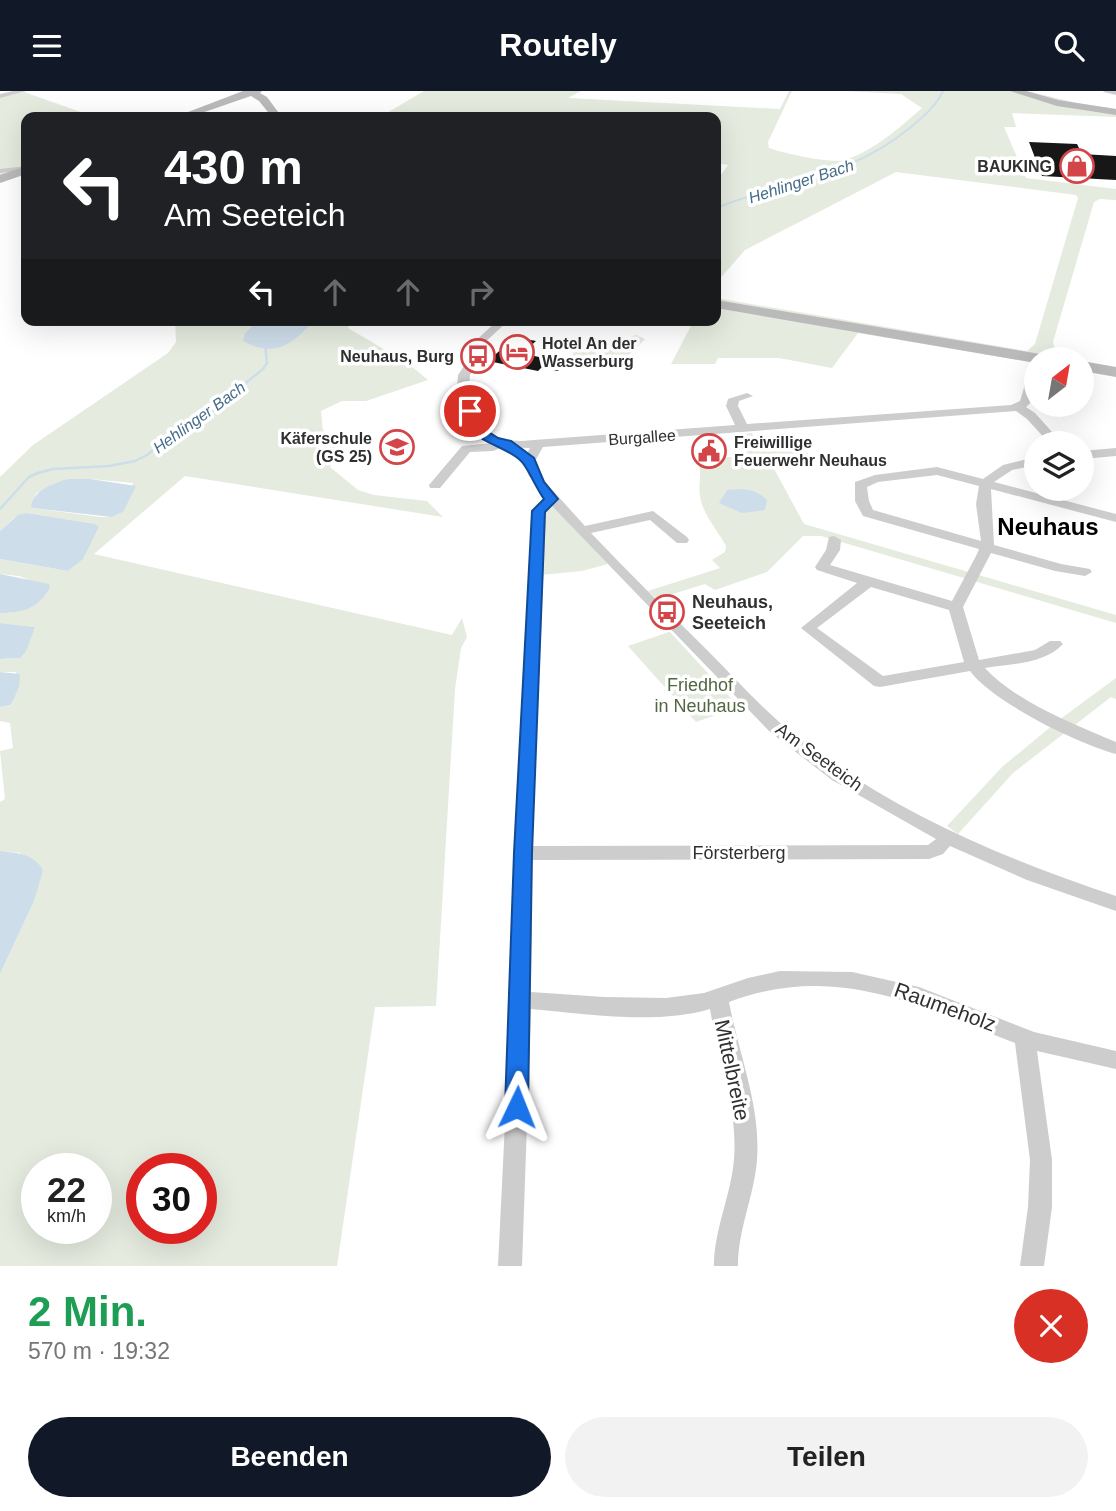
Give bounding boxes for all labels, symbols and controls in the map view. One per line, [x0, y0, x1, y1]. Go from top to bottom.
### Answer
icon: menu [28, 27, 66, 65]
text: Routely [499, 27, 617, 63]
icon: search [1050, 27, 1088, 65]
icon: left [49, 140, 140, 231]
text: 430 m [164, 140, 303, 194]
shop icon: BAUKING [1058, 147, 1096, 185]
water label: Hehlinger Bach [747, 156, 856, 206]
place label: BAUKING [977, 158, 1052, 175]
text: Am Seeteich [164, 197, 345, 233]
icon: left [243, 273, 281, 311]
icon: ahead [316, 273, 354, 311]
icon: ahead [389, 273, 427, 311]
icon: right [462, 273, 500, 311]
hotel icon: Hotel An der Wasserburg [498, 333, 536, 371]
place label: Hotel An der Wasserburg [542, 335, 637, 370]
bus stop icon: Neuhaus, Burg [459, 337, 497, 375]
north arrow [1024, 347, 1094, 417]
map controls [1024, 347, 1094, 501]
place label: Neuhaus, Burg [340, 348, 454, 365]
water label: Hehlinger Bach [150, 378, 249, 456]
pin [440, 381, 500, 441]
icon: arrive [451, 392, 489, 430]
street label: Burgallee [608, 427, 676, 448]
school or university icon: Käferschule (GS 25) [378, 428, 416, 466]
place label: Käferschule (GS 25) [280, 430, 372, 465]
button: layers [1024, 431, 1094, 501]
public building icon: Freiwillige Feuerwehr Neuhaus [690, 432, 728, 470]
place label: Freiwillige Feuerwehr Neuhaus [734, 434, 887, 469]
district label: Neuhaus [997, 513, 1099, 540]
place label: Neuhaus, Seeteich [692, 592, 773, 633]
bus stop icon: Neuhaus, Seeteich [648, 593, 686, 631]
park label: Friedhof in Neuhaus [654, 675, 746, 716]
street label: Am Seeteich [772, 719, 866, 795]
street label: Försterberg [692, 843, 786, 863]
street label: Raumeholz [891, 978, 999, 1036]
street label: Mittelbreite [711, 1017, 754, 1123]
position arrow [480, 1070, 554, 1144]
speed limit sign: 30 [126, 1153, 217, 1244]
text: 22 [47, 1170, 86, 1209]
text: km/h [47, 1206, 86, 1226]
text: 2 Min. [28, 1288, 147, 1335]
button: close [1014, 1289, 1088, 1363]
text: 570 m · 19:32 [28, 1338, 170, 1364]
button: Beenden [28, 1417, 551, 1497]
button: Teilen [565, 1417, 1088, 1497]

